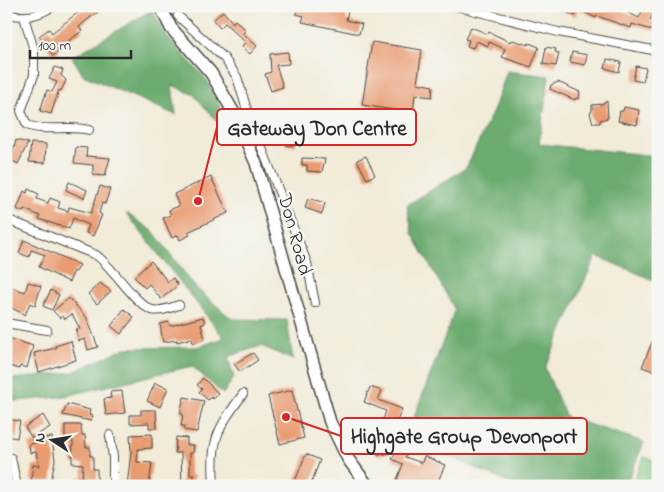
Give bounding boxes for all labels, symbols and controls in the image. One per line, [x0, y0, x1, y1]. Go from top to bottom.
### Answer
scale bar [30, 28, 131, 60]
text: 100 m [38, 35, 71, 57]
callout: Gateway Don Centre [217, 109, 416, 145]
text: Gateway Don Centre [227, 115, 407, 147]
street label: Don Road [269, 190, 318, 279]
north arrow [28, 414, 78, 464]
callout: Highgate Group Devonport [341, 418, 587, 454]
text: Highgate Group Devonport [351, 423, 578, 455]
text: N [29, 431, 52, 444]

